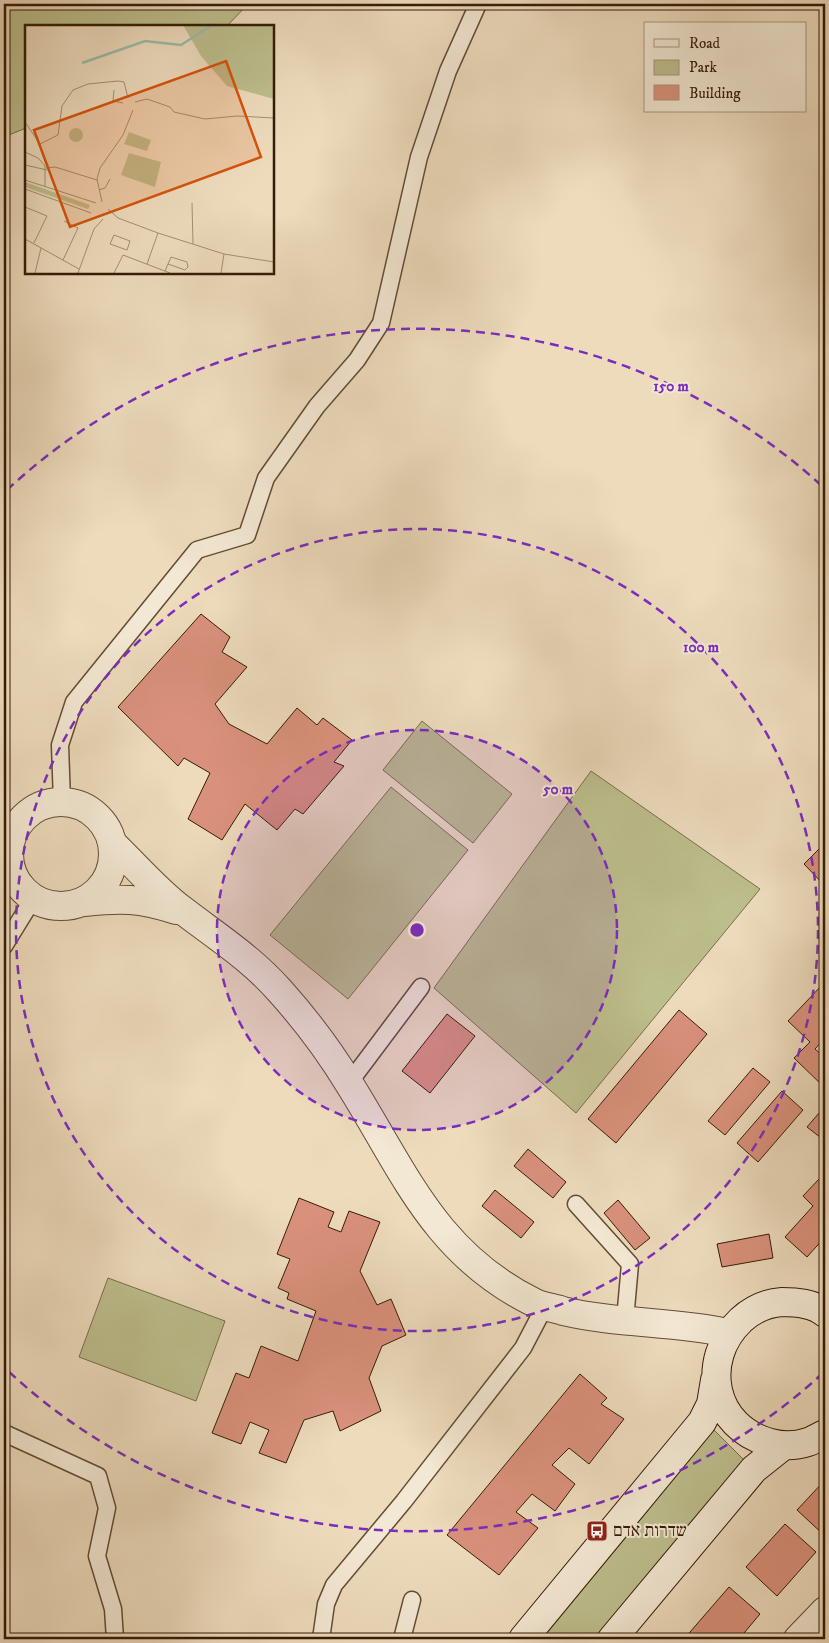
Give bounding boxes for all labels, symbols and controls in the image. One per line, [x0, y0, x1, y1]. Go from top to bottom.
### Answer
legend [644, 22, 806, 112]
inset map [25, 25, 274, 274]
text: Road [689, 34, 721, 53]
text: Park [689, 58, 718, 77]
text: Building [689, 84, 741, 103]
text: 150 m [653, 377, 689, 396]
text: 100 m [683, 638, 720, 657]
text: 50 m [542, 780, 574, 799]
centre of rings [408, 921, 426, 939]
bus stop icon: שדרות אדם [585, 1519, 609, 1543]
place label: שדרות אדם [613, 1520, 687, 1542]

